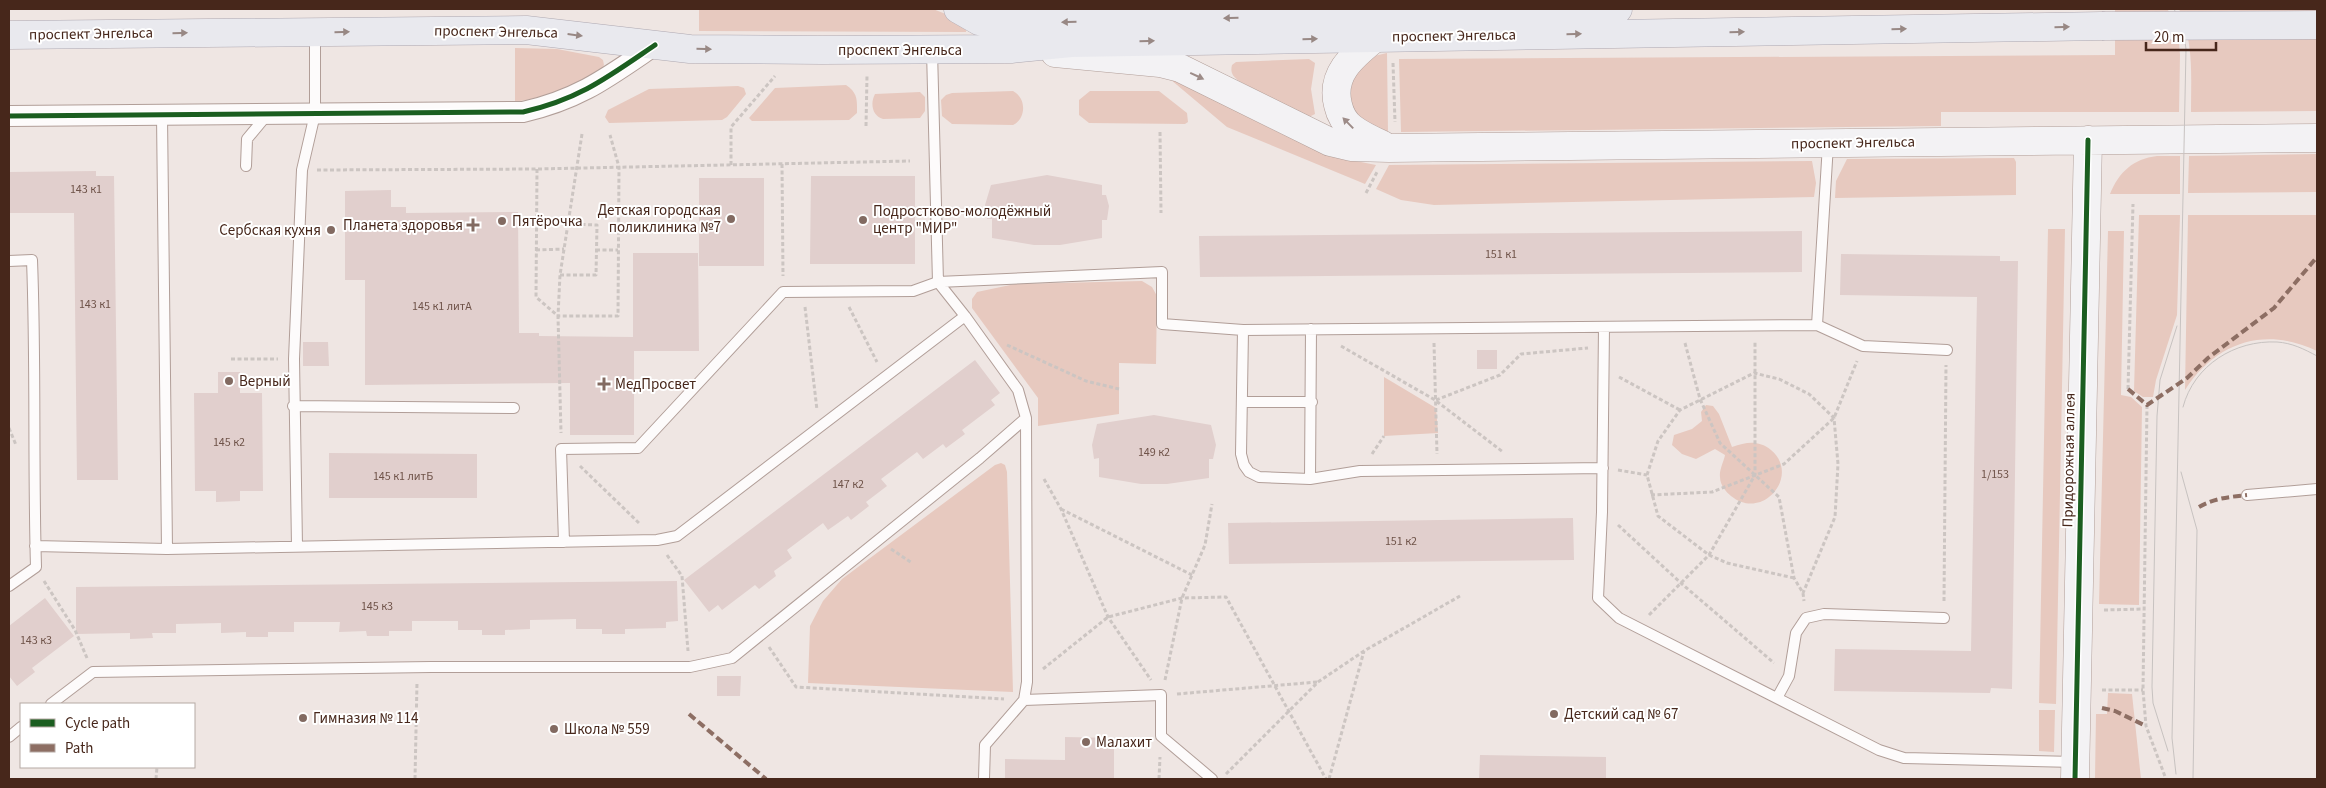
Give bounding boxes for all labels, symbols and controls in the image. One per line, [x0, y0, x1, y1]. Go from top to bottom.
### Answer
one-way arrow [1223, 14, 1239, 22]
one-way arrow [1060, 19, 1076, 27]
street label: проспект Энгельса [434, 20, 558, 44]
scale bar [2146, 20, 2216, 52]
street label: проспект Энгельса [29, 22, 153, 46]
one-way arrow [2054, 22, 2070, 30]
street label: проспект Энгельса [1392, 24, 1516, 48]
one-way arrow [1891, 25, 1907, 33]
one-way arrow [335, 27, 351, 35]
text: 20 m [2154, 27, 2184, 48]
one-way arrow [1729, 28, 1745, 36]
one-way arrow [172, 29, 188, 37]
one-way arrow [1567, 30, 1583, 38]
one-way arrow [567, 31, 583, 39]
one-way arrow [1302, 35, 1318, 43]
one-way arrow [1140, 37, 1156, 45]
street label: проспект Энгельса [838, 40, 962, 61]
one-way arrow [696, 45, 712, 53]
one-way arrow [1190, 72, 1204, 80]
one-way arrow [1342, 117, 1354, 129]
street label: проспект Энгельса [1791, 131, 1915, 155]
house number: 143 к1 [70, 181, 102, 198]
place label: Детская городская поликлиника №7 [597, 200, 721, 238]
place label: Подростково-молодёжный центр "МИР" [873, 201, 1051, 239]
place label: Пятёрочка [512, 211, 583, 232]
marker: Детская городская поликлиника №7 [725, 213, 737, 225]
marker: Подростково-молодёжный центр "МИР" [857, 214, 869, 226]
place label: Планета здоровья [343, 215, 463, 236]
marker: Пятёрочка [496, 215, 508, 227]
marker: Планета здоровья [467, 219, 479, 231]
place label: Сербская кухня [219, 220, 321, 241]
marker: Сербская кухня [325, 224, 337, 236]
house number: 151 к1 [1485, 246, 1517, 263]
house number: 143 к1 [79, 296, 111, 313]
house number: 145 к1 литА [412, 298, 472, 315]
place label: Верный [239, 371, 291, 392]
place label: МедПросвет [615, 374, 696, 395]
marker: Верный [223, 375, 235, 387]
marker: МедПросвет [597, 377, 611, 391]
street label: Придорожная аллея [2057, 392, 2081, 528]
house number: 145 к2 [213, 434, 245, 451]
house number: 149 к2 [1138, 444, 1170, 461]
house number: 1/153 [1981, 466, 2009, 483]
house number: 145 к1 литБ [373, 468, 433, 485]
house number: 147 к2 [832, 476, 864, 493]
house number: 151 к2 [1385, 533, 1417, 550]
house number: 145 к3 [361, 598, 393, 615]
house number: 143 к3 [20, 632, 52, 649]
legend [20, 703, 195, 768]
place label: Детский сад № 67 [1564, 704, 1678, 725]
place label: Гимназия № 114 [313, 708, 419, 729]
marker: Детский сад № 67 [1548, 708, 1560, 720]
marker: Гимназия № 114 [297, 712, 309, 724]
text: Cycle path [65, 713, 130, 734]
place label: Школа № 559 [564, 719, 650, 740]
marker: Школа № 559 [548, 723, 560, 735]
place label: Малахит [1096, 732, 1152, 753]
marker: Малахит [1080, 736, 1092, 748]
text: Path [65, 738, 93, 759]

